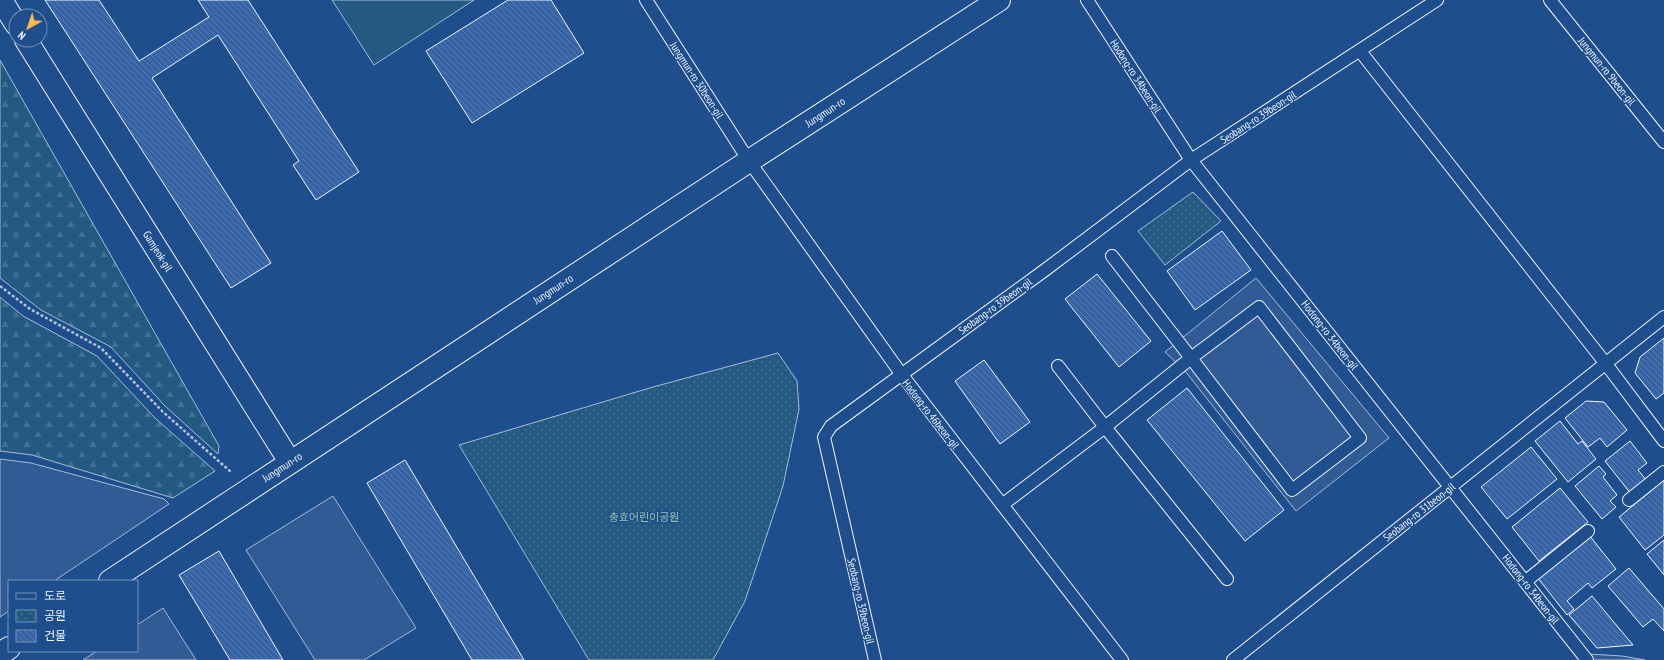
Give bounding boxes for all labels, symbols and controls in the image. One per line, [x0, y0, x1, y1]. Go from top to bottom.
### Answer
north arrow [8, 8, 48, 48]
text: N [15, 28, 28, 43]
street label: Jungmun-ro 9beon-gil [1575, 33, 1639, 108]
street label: Hodong-ro 34beon-gil [1107, 37, 1165, 116]
street label: Jungmun-ro 30beon-gil [666, 38, 727, 121]
street label: Seobang-ro 39beon-gil [1217, 87, 1299, 147]
street label: Jungmun-ro [802, 94, 848, 131]
street label: Gamjeok-gil [140, 228, 176, 274]
street label: Jungmun-ro [530, 271, 576, 308]
street label: Seobang-ro 39beon-gil [955, 274, 1035, 337]
street label: Hodong-ro 34beon-gil [1298, 297, 1362, 373]
street label: Hodong-ro 46beon-gil [899, 376, 963, 452]
street label: Jungmun-ro [259, 449, 305, 486]
street label: Seobang-ro 31beon-gil [1380, 479, 1458, 544]
park label: 충효어린이공원 [609, 510, 679, 524]
street label: Hodong-ro 34beon-gil [1499, 551, 1563, 627]
street label: Seobang-ro 39beon-gil [844, 557, 878, 646]
legend [8, 580, 138, 652]
text: 도로 [44, 588, 66, 603]
text: 공원 [44, 608, 66, 623]
text: 건물 [44, 628, 66, 643]

